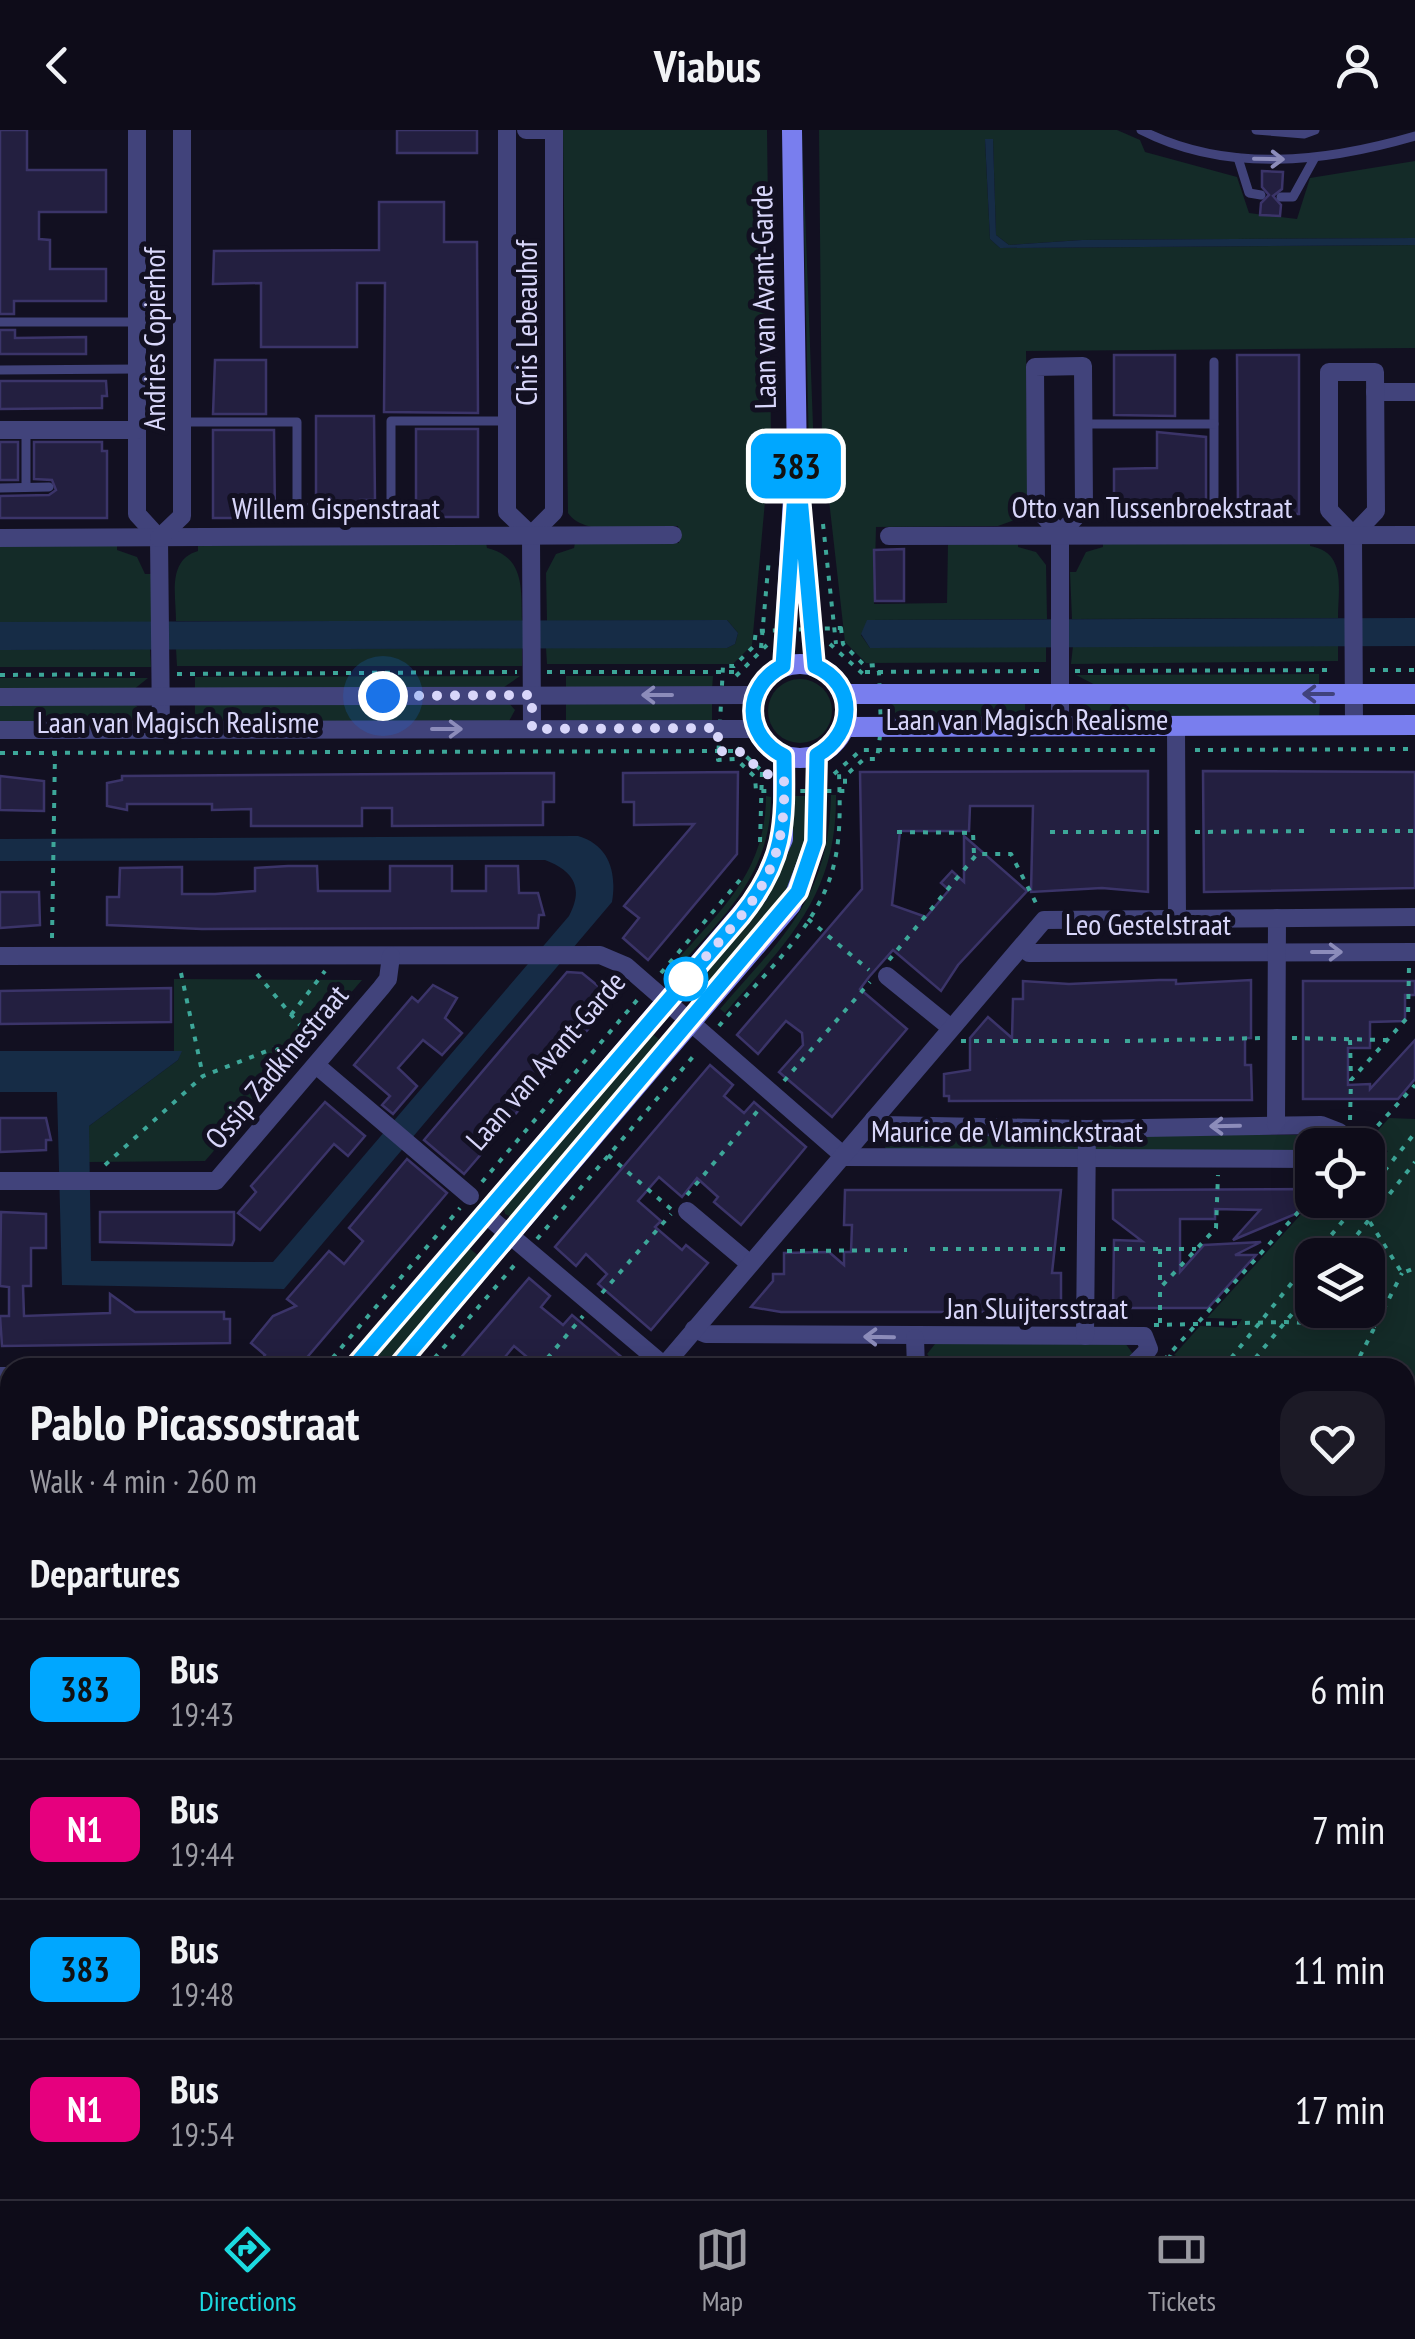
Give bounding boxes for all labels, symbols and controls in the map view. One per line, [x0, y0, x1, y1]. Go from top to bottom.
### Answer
text: Viabus [654, 36, 761, 94]
icon: back [30, 38, 85, 93]
icon: person [1330, 38, 1385, 93]
one-way arrow [1253, 150, 1285, 169]
street label: Laan van Avant-Garde [741, 184, 784, 410]
street label: Chris Lebeauhof [506, 239, 545, 406]
street label: Andries Copierhof [134, 246, 173, 431]
line badge: 383 [738, 434, 854, 498]
text: 383 [771, 443, 821, 489]
street label: Otto van Tussenbroekstraat [1011, 487, 1293, 526]
street label: Willem Gispenstraat [232, 488, 441, 527]
your location [358, 671, 408, 721]
one-way arrow [1302, 684, 1334, 704]
one-way arrow [642, 686, 674, 704]
street label: Laan van Magisch Realisme [886, 699, 1168, 738]
street label: Laan van Magisch Realisme [37, 702, 319, 741]
one-way arrow [430, 720, 463, 738]
street label: Leo Gestelstraat [1065, 904, 1232, 943]
one-way arrow [1310, 942, 1343, 962]
unlabelled marker [665, 958, 707, 1000]
street label: Laan van Avant-Garde [457, 963, 633, 1158]
street label: Ossip Zadkinestraat [196, 975, 356, 1156]
street label: Maurice de Vlaminckstraat [871, 1111, 1144, 1150]
one-way arrow [1209, 1117, 1241, 1136]
map controls [1295, 1128, 1385, 1328]
button: locate [1295, 1128, 1385, 1218]
button: layers [1295, 1238, 1385, 1328]
street label: Jan Sluijtersstraat [945, 1288, 1129, 1327]
one-way arrow [864, 1328, 896, 1346]
text: Pablo Picassostraat [30, 1391, 359, 1453]
button: heart [1280, 1391, 1385, 1496]
text: Walk · 4 min · 260 m [30, 1460, 257, 1502]
text: Departures [30, 1548, 180, 1597]
text: Bus [170, 1644, 219, 1693]
text: 6 min [1310, 1665, 1385, 1714]
text: 383 [60, 1666, 110, 1712]
text: 19:43 [170, 1693, 234, 1735]
text: Bus [170, 1784, 219, 1833]
text: 7 min [1312, 1805, 1385, 1854]
text: N1 [67, 1806, 103, 1852]
text: 19:44 [170, 1833, 234, 1875]
text: Bus [170, 1924, 219, 1973]
text: 11 min [1293, 1945, 1385, 1994]
text: 383 [60, 1946, 110, 1992]
text: 19:48 [170, 1973, 234, 2015]
text: Bus [170, 2064, 219, 2113]
text: 17 min [1295, 2085, 1385, 2134]
text: N1 [67, 2086, 103, 2132]
text: 19:54 [170, 2113, 234, 2155]
tab: Directions [199, 2222, 297, 2319]
tab: Map [695, 2222, 750, 2319]
tab: Tickets [1148, 2222, 1216, 2319]

